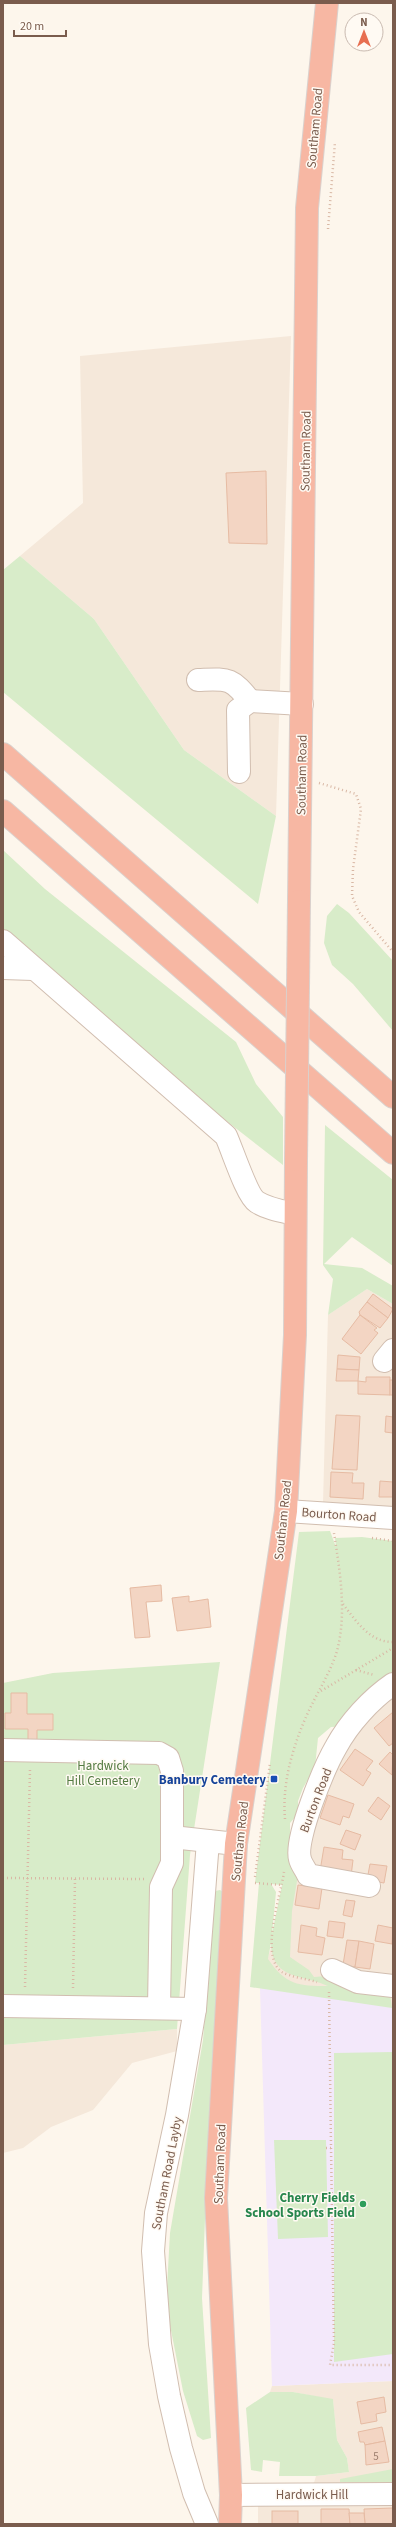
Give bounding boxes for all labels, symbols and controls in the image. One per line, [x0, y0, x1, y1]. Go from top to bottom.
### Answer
scale bar [14, 12, 66, 38]
north arrow [344, 12, 384, 52]
text: N [360, 15, 368, 30]
text: 20 m [20, 18, 44, 35]
street label: Southam Road [303, 87, 327, 169]
street label: Southam Road [296, 411, 316, 491]
street label: Southam Road [292, 735, 312, 815]
street label: Southam Road [270, 1479, 296, 1561]
street label: Bourton Road [301, 1503, 377, 1527]
park label: Hardwick Hill Cemetery [66, 1757, 140, 1790]
street label: Burton Road [295, 1765, 337, 1835]
place label: Banbury Cemetery [159, 1771, 266, 1789]
marker: Banbury Cemetery [269, 1774, 279, 1784]
street label: Southam Road [227, 1800, 253, 1882]
street label: Southam Road Layby [147, 2115, 187, 2231]
street label: Southam Road [210, 2124, 230, 2205]
place label: Cherry Fields School Sports Field [245, 2189, 355, 2222]
marker: Cherry Fields School Sports Field [358, 2199, 368, 2209]
house number: 5 [373, 2449, 379, 2464]
street label: Hardwick Hill [276, 2486, 348, 2504]

